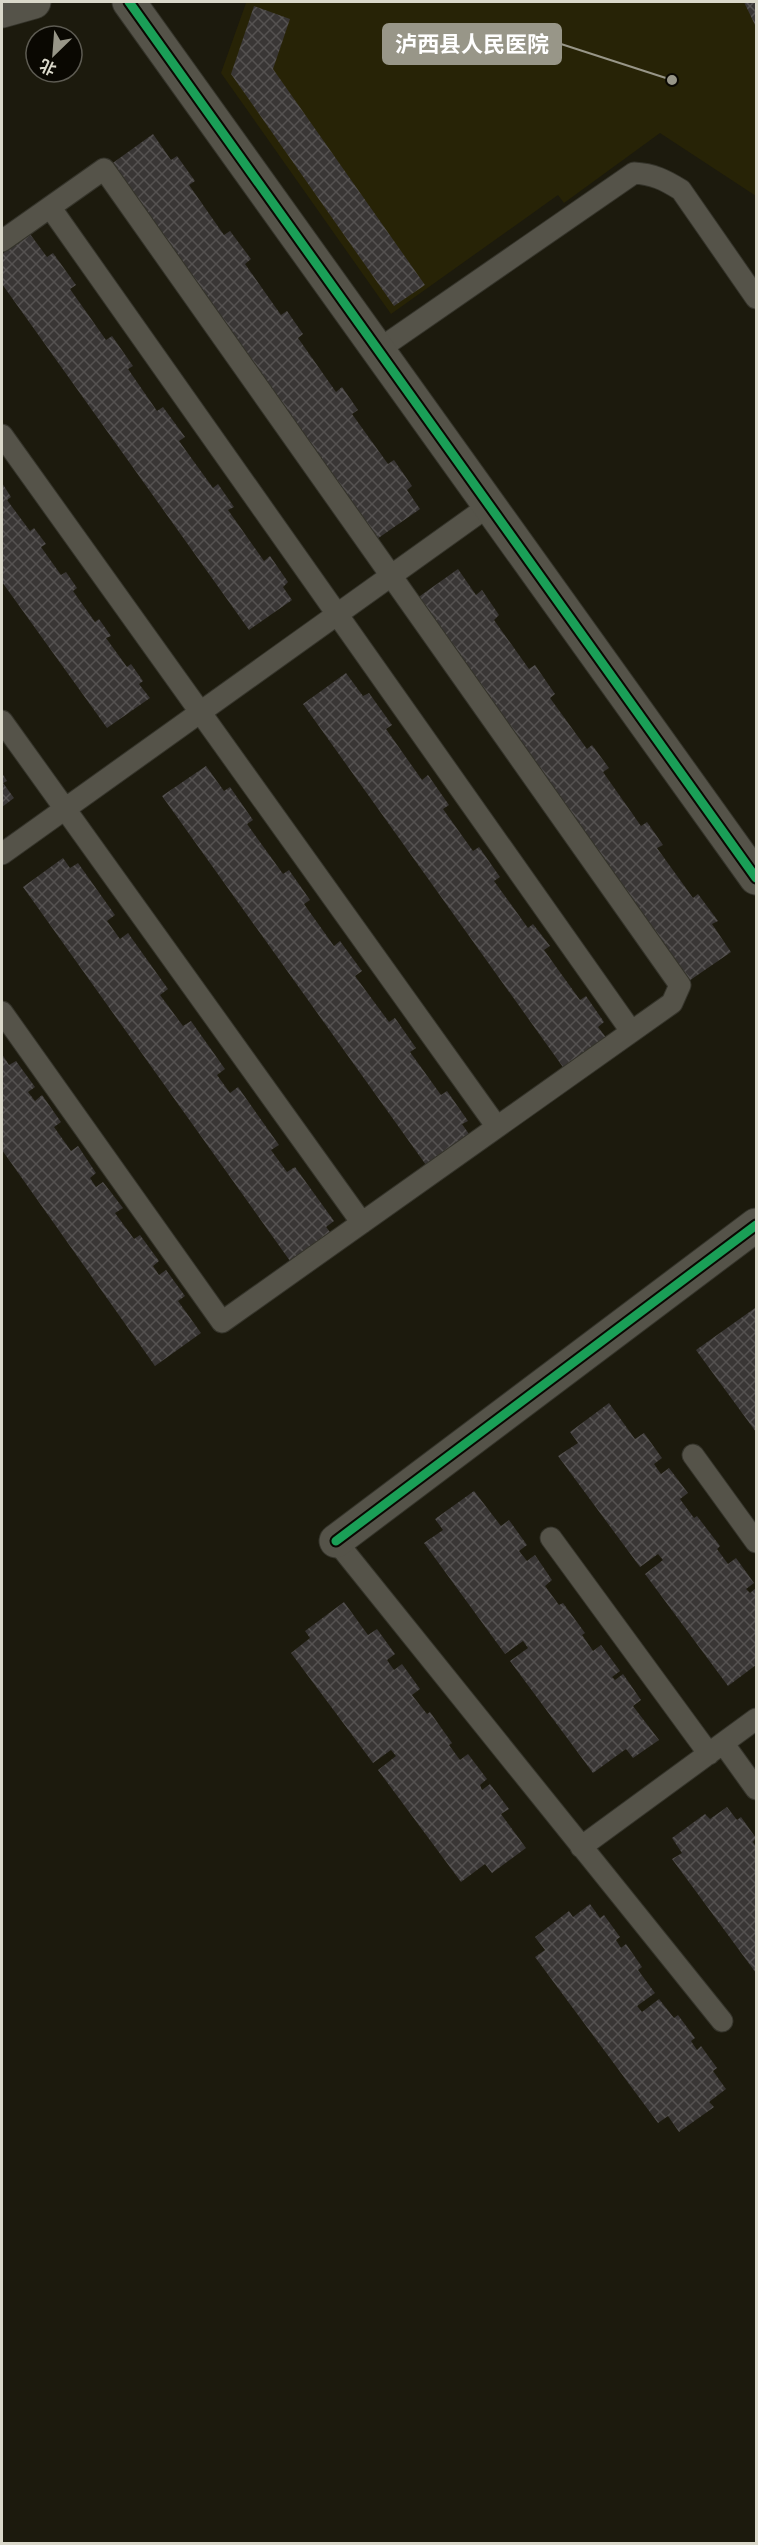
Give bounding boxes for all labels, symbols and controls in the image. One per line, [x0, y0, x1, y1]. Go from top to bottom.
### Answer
north arrow [24, 24, 84, 84]
callout: 泸西县人民医院 [383, 24, 561, 64]
text: 泸西县人民医院 [395, 31, 549, 58]
text: 北 [37, 55, 59, 79]

